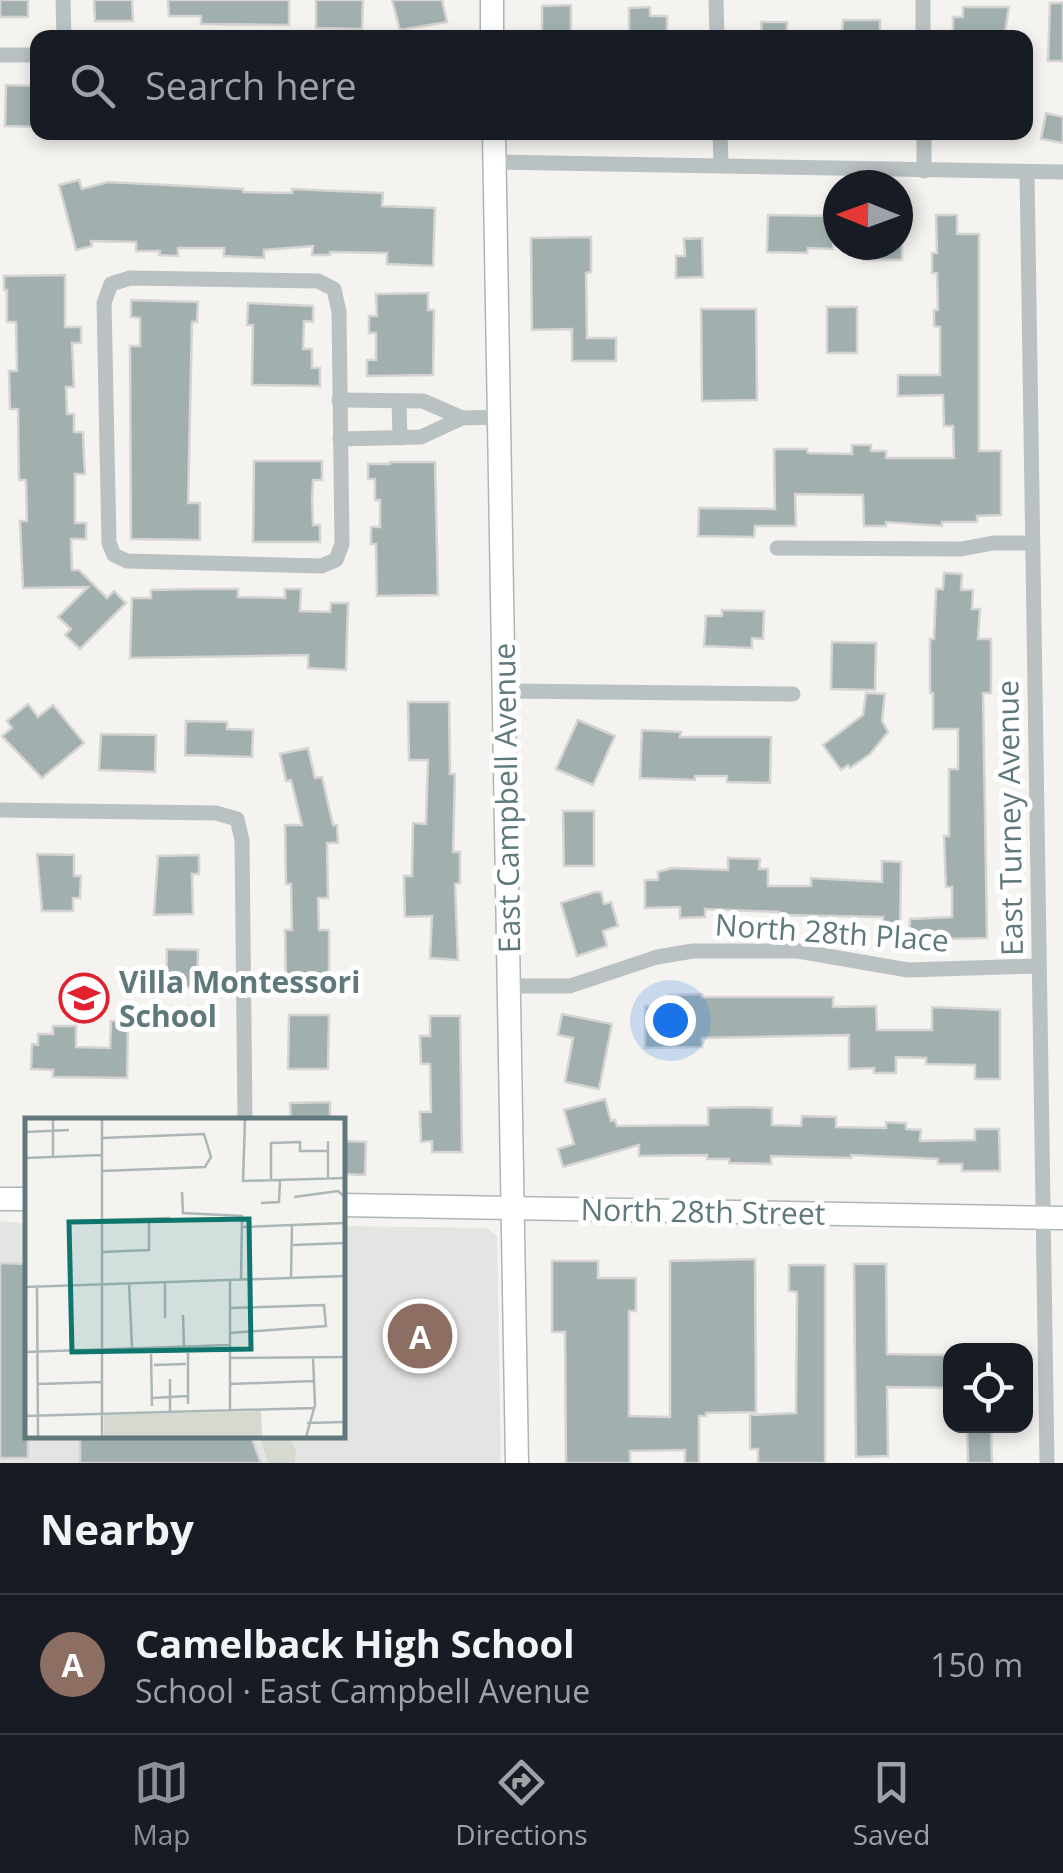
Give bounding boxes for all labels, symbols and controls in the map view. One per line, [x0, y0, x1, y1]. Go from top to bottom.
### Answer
search box [30, 30, 1033, 140]
icon: search [65, 58, 120, 113]
text: Search here [145, 59, 357, 111]
north arrow [823, 170, 913, 260]
street label: East Campbell Avenue [483, 642, 529, 954]
street label: East Turney Avenue [986, 680, 1032, 956]
street label: North 28th Place [714, 903, 950, 961]
place label: Villa Montessori School [119, 961, 360, 1036]
school or university icon: Villa Montessori School [58, 972, 110, 1024]
your location [645, 995, 696, 1046]
inset map [25, 1118, 345, 1438]
street label: North 28th Street [580, 1188, 826, 1234]
pin: A [388, 1298, 452, 1374]
map controls [943, 1343, 1033, 1433]
button: locate [943, 1343, 1033, 1433]
text: Nearby [40, 1500, 194, 1557]
text: Camelback High School [135, 1617, 575, 1669]
text: A [61, 1643, 84, 1686]
text: 150 m [930, 1643, 1023, 1686]
text: School · East Campbell Avenue [135, 1669, 590, 1712]
tab: Map [132, 1755, 190, 1853]
tab: Directions [455, 1755, 588, 1853]
tab: Saved [853, 1755, 930, 1853]

